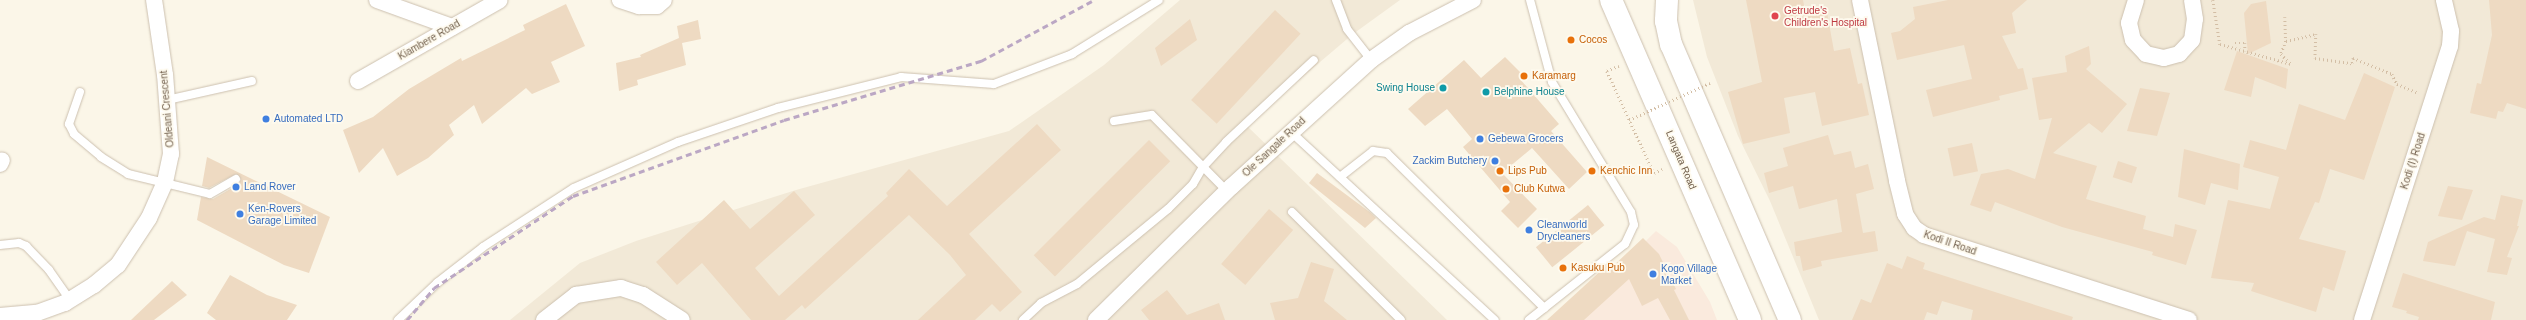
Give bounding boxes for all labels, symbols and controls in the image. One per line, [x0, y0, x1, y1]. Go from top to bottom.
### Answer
place label: Getrude's Children's Hospital [1784, 4, 1867, 28]
marker: Getrude's Children's Hospital [1769, 10, 1781, 22]
street label: Kiambere Road [396, 17, 462, 63]
place label: Cocos [1579, 34, 1607, 46]
marker: Cocos [1566, 35, 1576, 45]
street label: Oldeani Crescent [158, 70, 176, 148]
place label: Karamarg [1532, 70, 1576, 82]
marker: Karamarg [1519, 71, 1529, 81]
place label: Swing House [1376, 82, 1435, 94]
marker: Swing House [1438, 83, 1448, 93]
place label: Belphine House [1494, 86, 1565, 98]
marker: Belphine House [1481, 87, 1491, 97]
place label: Automated LTD [274, 113, 343, 125]
marker: Automated LTD [261, 114, 271, 124]
street label: Ole Sangale Road [1240, 115, 1308, 179]
street label: Langata Road [1663, 129, 1699, 191]
street label: Kodi (I) Road [2398, 131, 2428, 191]
place label: Gebewa Grocers [1488, 133, 1564, 145]
marker: Gebewa Grocers [1475, 134, 1485, 144]
place label: Zackim Butchery [1413, 155, 1487, 167]
marker: Zackim Butchery [1490, 156, 1500, 166]
place label: Lips Pub [1508, 165, 1547, 177]
place label: Kenchic Inn [1600, 165, 1652, 177]
marker: Lips Pub [1495, 166, 1505, 176]
marker: Kenchic Inn [1587, 166, 1597, 176]
place label: Land Rover [244, 181, 296, 193]
marker: Land Rover [231, 182, 241, 192]
place label: Club Kutwa [1514, 183, 1565, 195]
marker: Club Kutwa [1501, 184, 1511, 194]
place label: Ken-Rovers Garage Limited [248, 202, 316, 226]
marker: Ken-Rovers Garage Limited [235, 209, 245, 219]
place label: Cleanworld Drycleaners [1537, 218, 1590, 242]
marker: Cleanworld Drycleaners [1524, 225, 1534, 235]
street label: Kodi II Road [1922, 228, 1978, 258]
place label: Kasuku Pub [1571, 262, 1625, 274]
place label: Kogo Village Market [1661, 262, 1717, 286]
marker: Kasuku Pub [1558, 263, 1568, 273]
marker: Kogo Village Market [1648, 269, 1658, 279]

